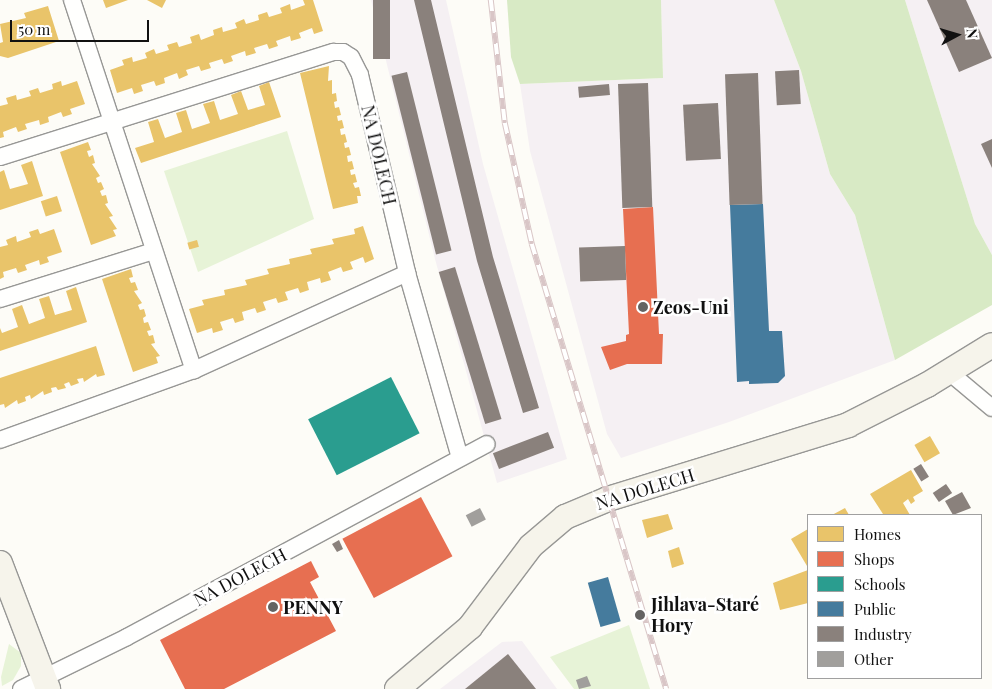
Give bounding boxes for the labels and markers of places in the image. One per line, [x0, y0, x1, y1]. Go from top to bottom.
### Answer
place label: Zeos-Uni [653, 296, 729, 318]
marker: Zeos-Uni [637, 301, 649, 313]
place label: Jihlava-Staré Hory [651, 594, 759, 636]
place label: PENNY [283, 596, 343, 618]
marker: PENNY [267, 601, 279, 613]
marker: Jihlava-Staré Hory [633, 608, 647, 622]

